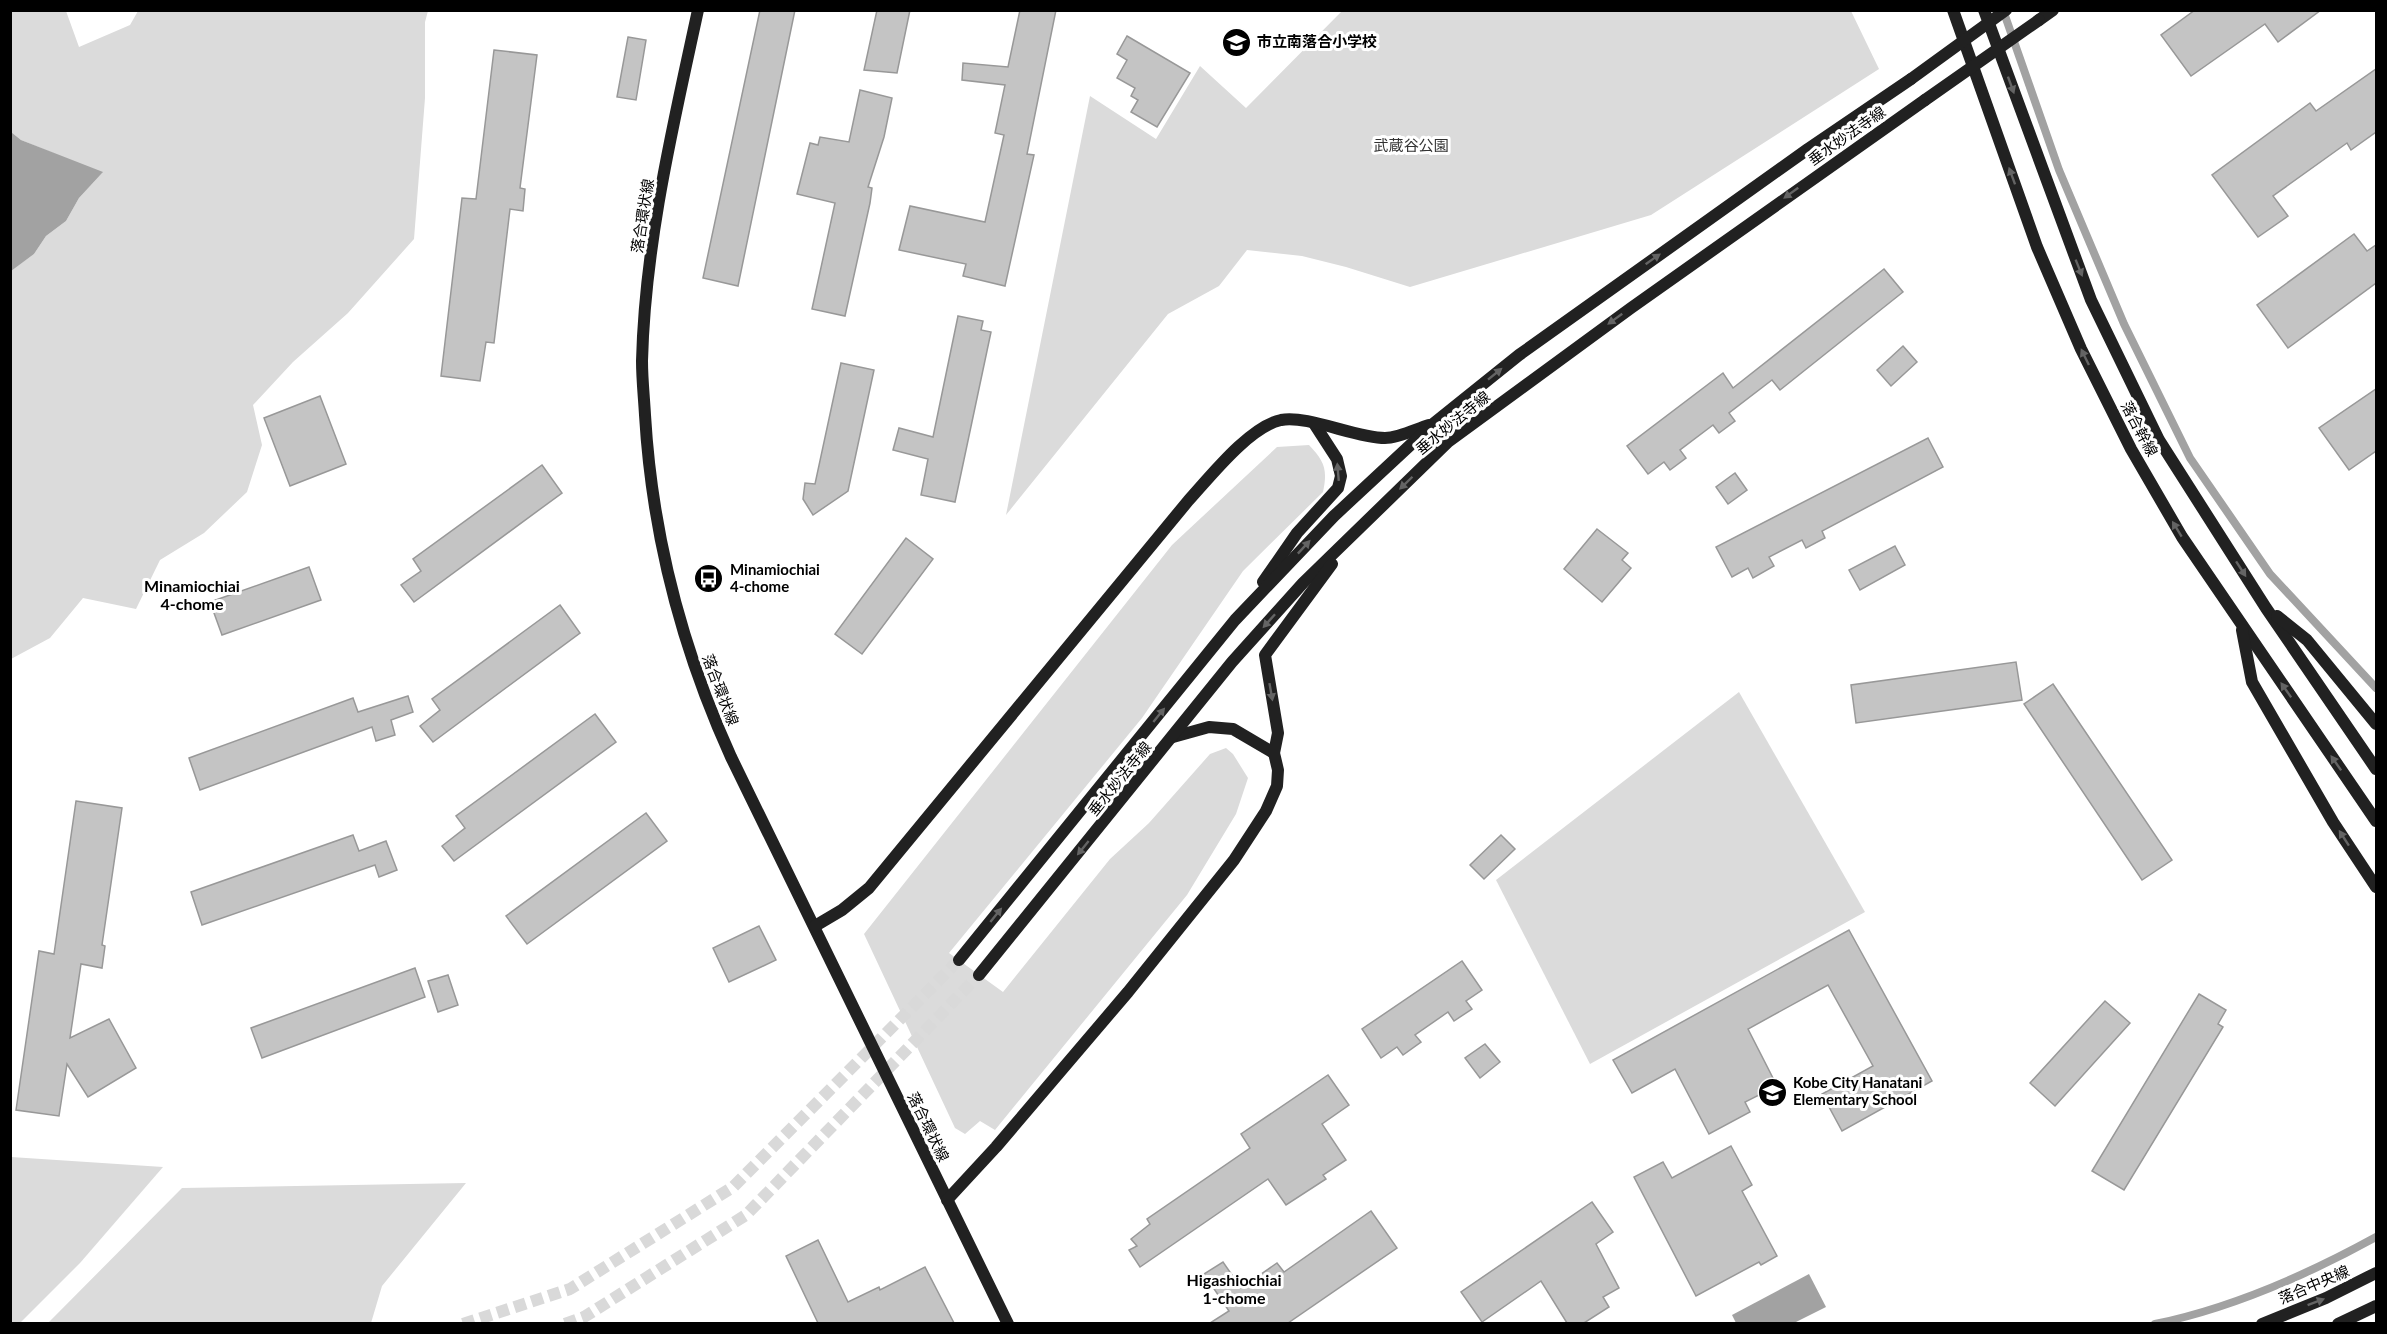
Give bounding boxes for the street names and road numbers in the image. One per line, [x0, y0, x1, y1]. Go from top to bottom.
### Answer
street label: 垂水妙法寺線 [1804, 102, 1888, 168]
street label: 落合環状線 [627, 177, 657, 254]
street label: 垂水妙法寺線 [1412, 387, 1493, 458]
street label: 落合幹線 [2118, 398, 2162, 459]
street label: 落合環状線 [699, 651, 743, 728]
street label: 垂水妙法寺線 [1084, 738, 1155, 819]
street label: 落合環状線 [904, 1089, 953, 1164]
street label: 落合中央線 [2276, 1261, 2352, 1307]

